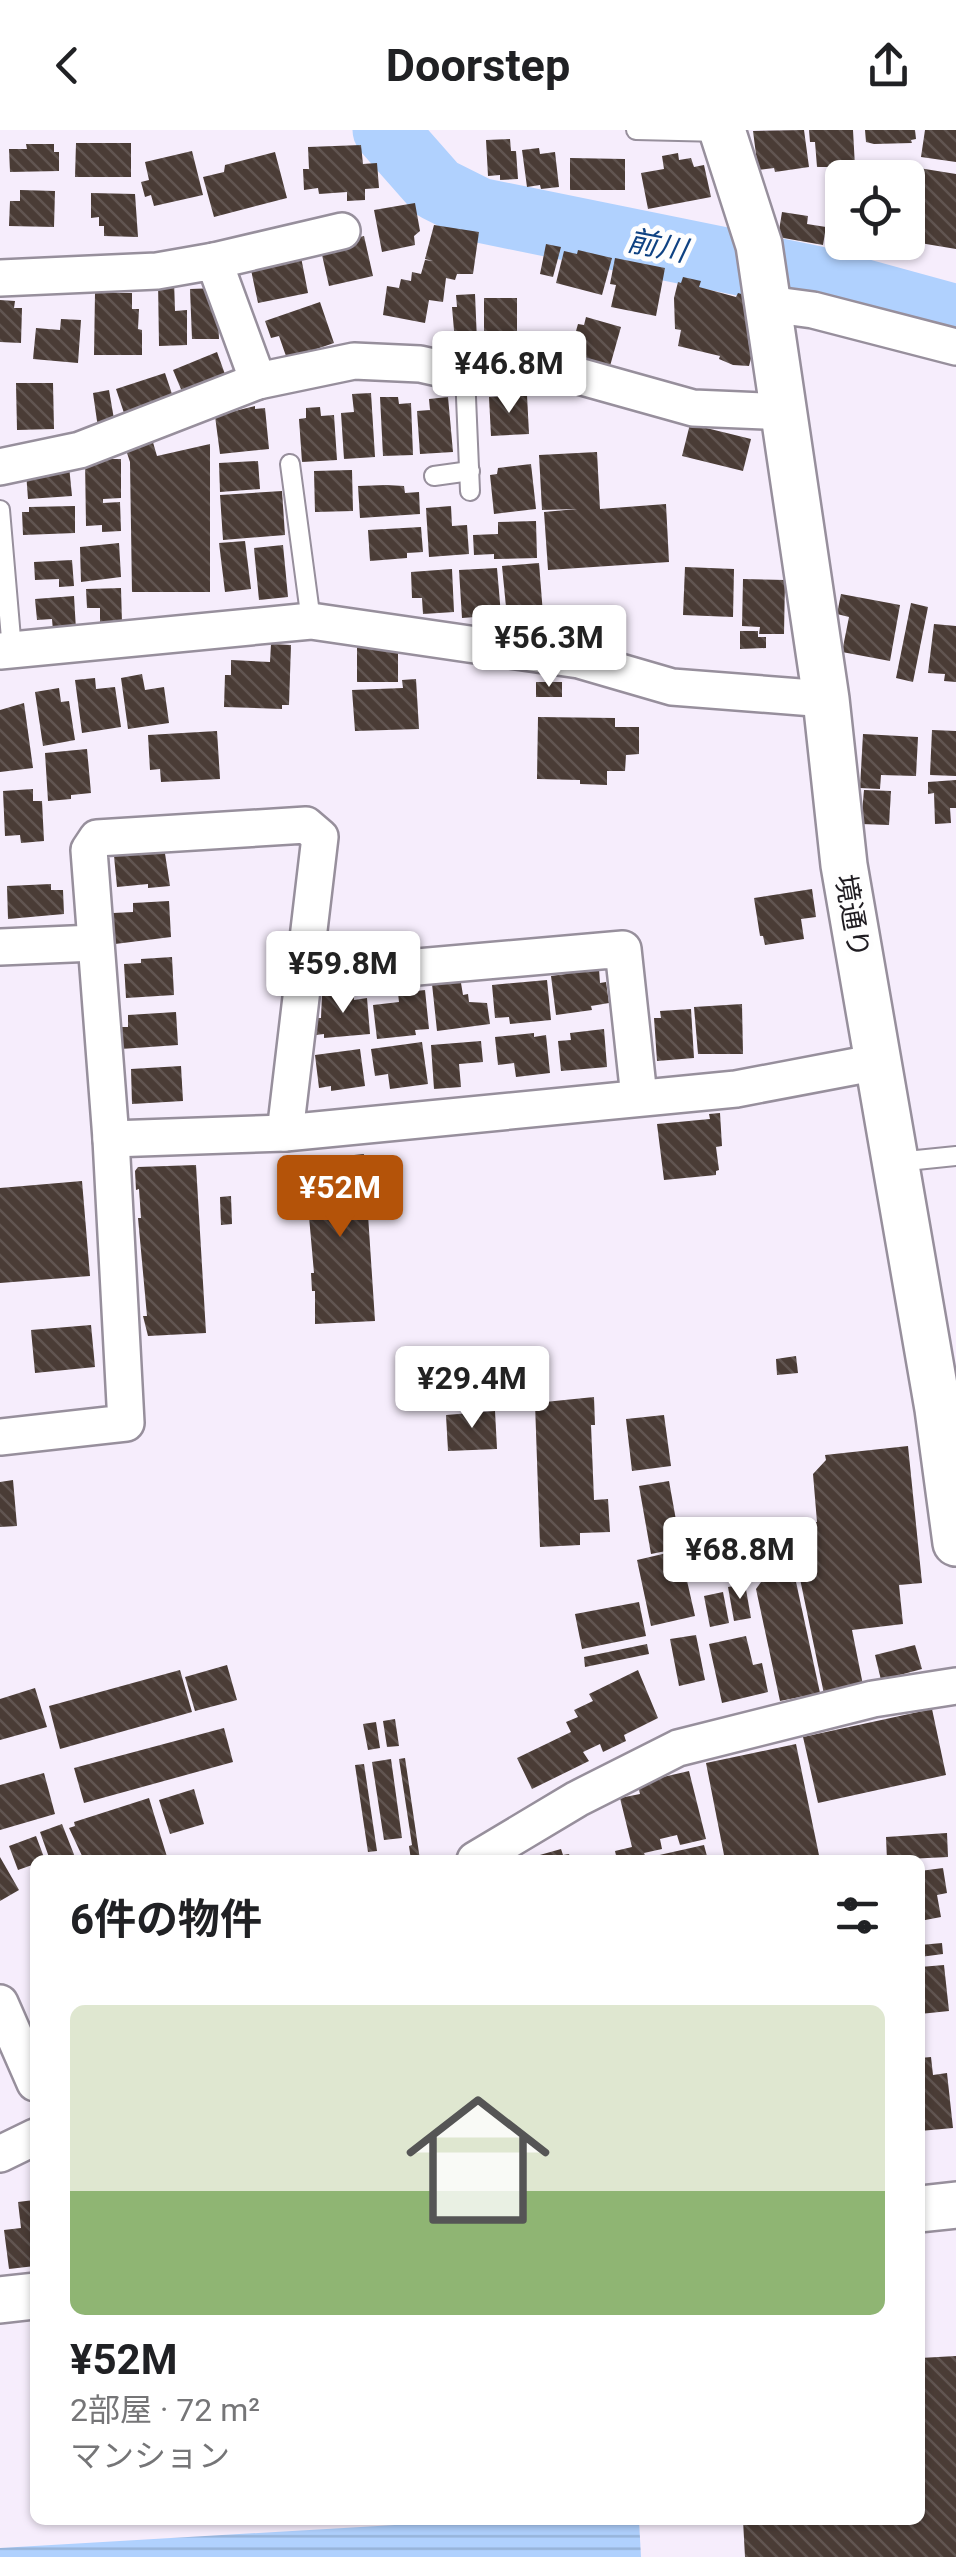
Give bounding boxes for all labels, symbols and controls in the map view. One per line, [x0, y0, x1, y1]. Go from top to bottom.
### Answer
icon: back [40, 38, 95, 93]
icon: share [861, 38, 916, 93]
text: Doorstep [386, 39, 570, 92]
map controls [825, 160, 925, 260]
button: locate [825, 160, 925, 260]
water label: 前川 [624, 223, 693, 269]
pin: ¥46.8M [428, 331, 590, 416]
text: ¥46.8M [454, 344, 564, 382]
pin: ¥56.3M [468, 605, 630, 690]
text: ¥56.3M [494, 618, 604, 656]
street label: 境通り [829, 872, 876, 960]
pin: ¥59.8M [262, 931, 424, 1016]
text: ¥59.8M [288, 944, 398, 982]
pin: ¥52M [281, 1155, 399, 1240]
text: ¥52M [299, 1168, 381, 1206]
pin: ¥29.4M [391, 1346, 553, 1431]
text: ¥29.4M [417, 1359, 527, 1397]
pin: ¥68.8M [659, 1517, 821, 1602]
text: ¥68.8M [685, 1530, 795, 1568]
icon: filters [830, 1888, 885, 1943]
text: 6件の物件 [70, 1895, 262, 1944]
icon: home [388, 2070, 568, 2250]
text: ¥52M [70, 2335, 177, 2384]
text: 2部屋 · 72 m² [70, 2391, 260, 2429]
text: マンション [70, 2437, 230, 2475]

